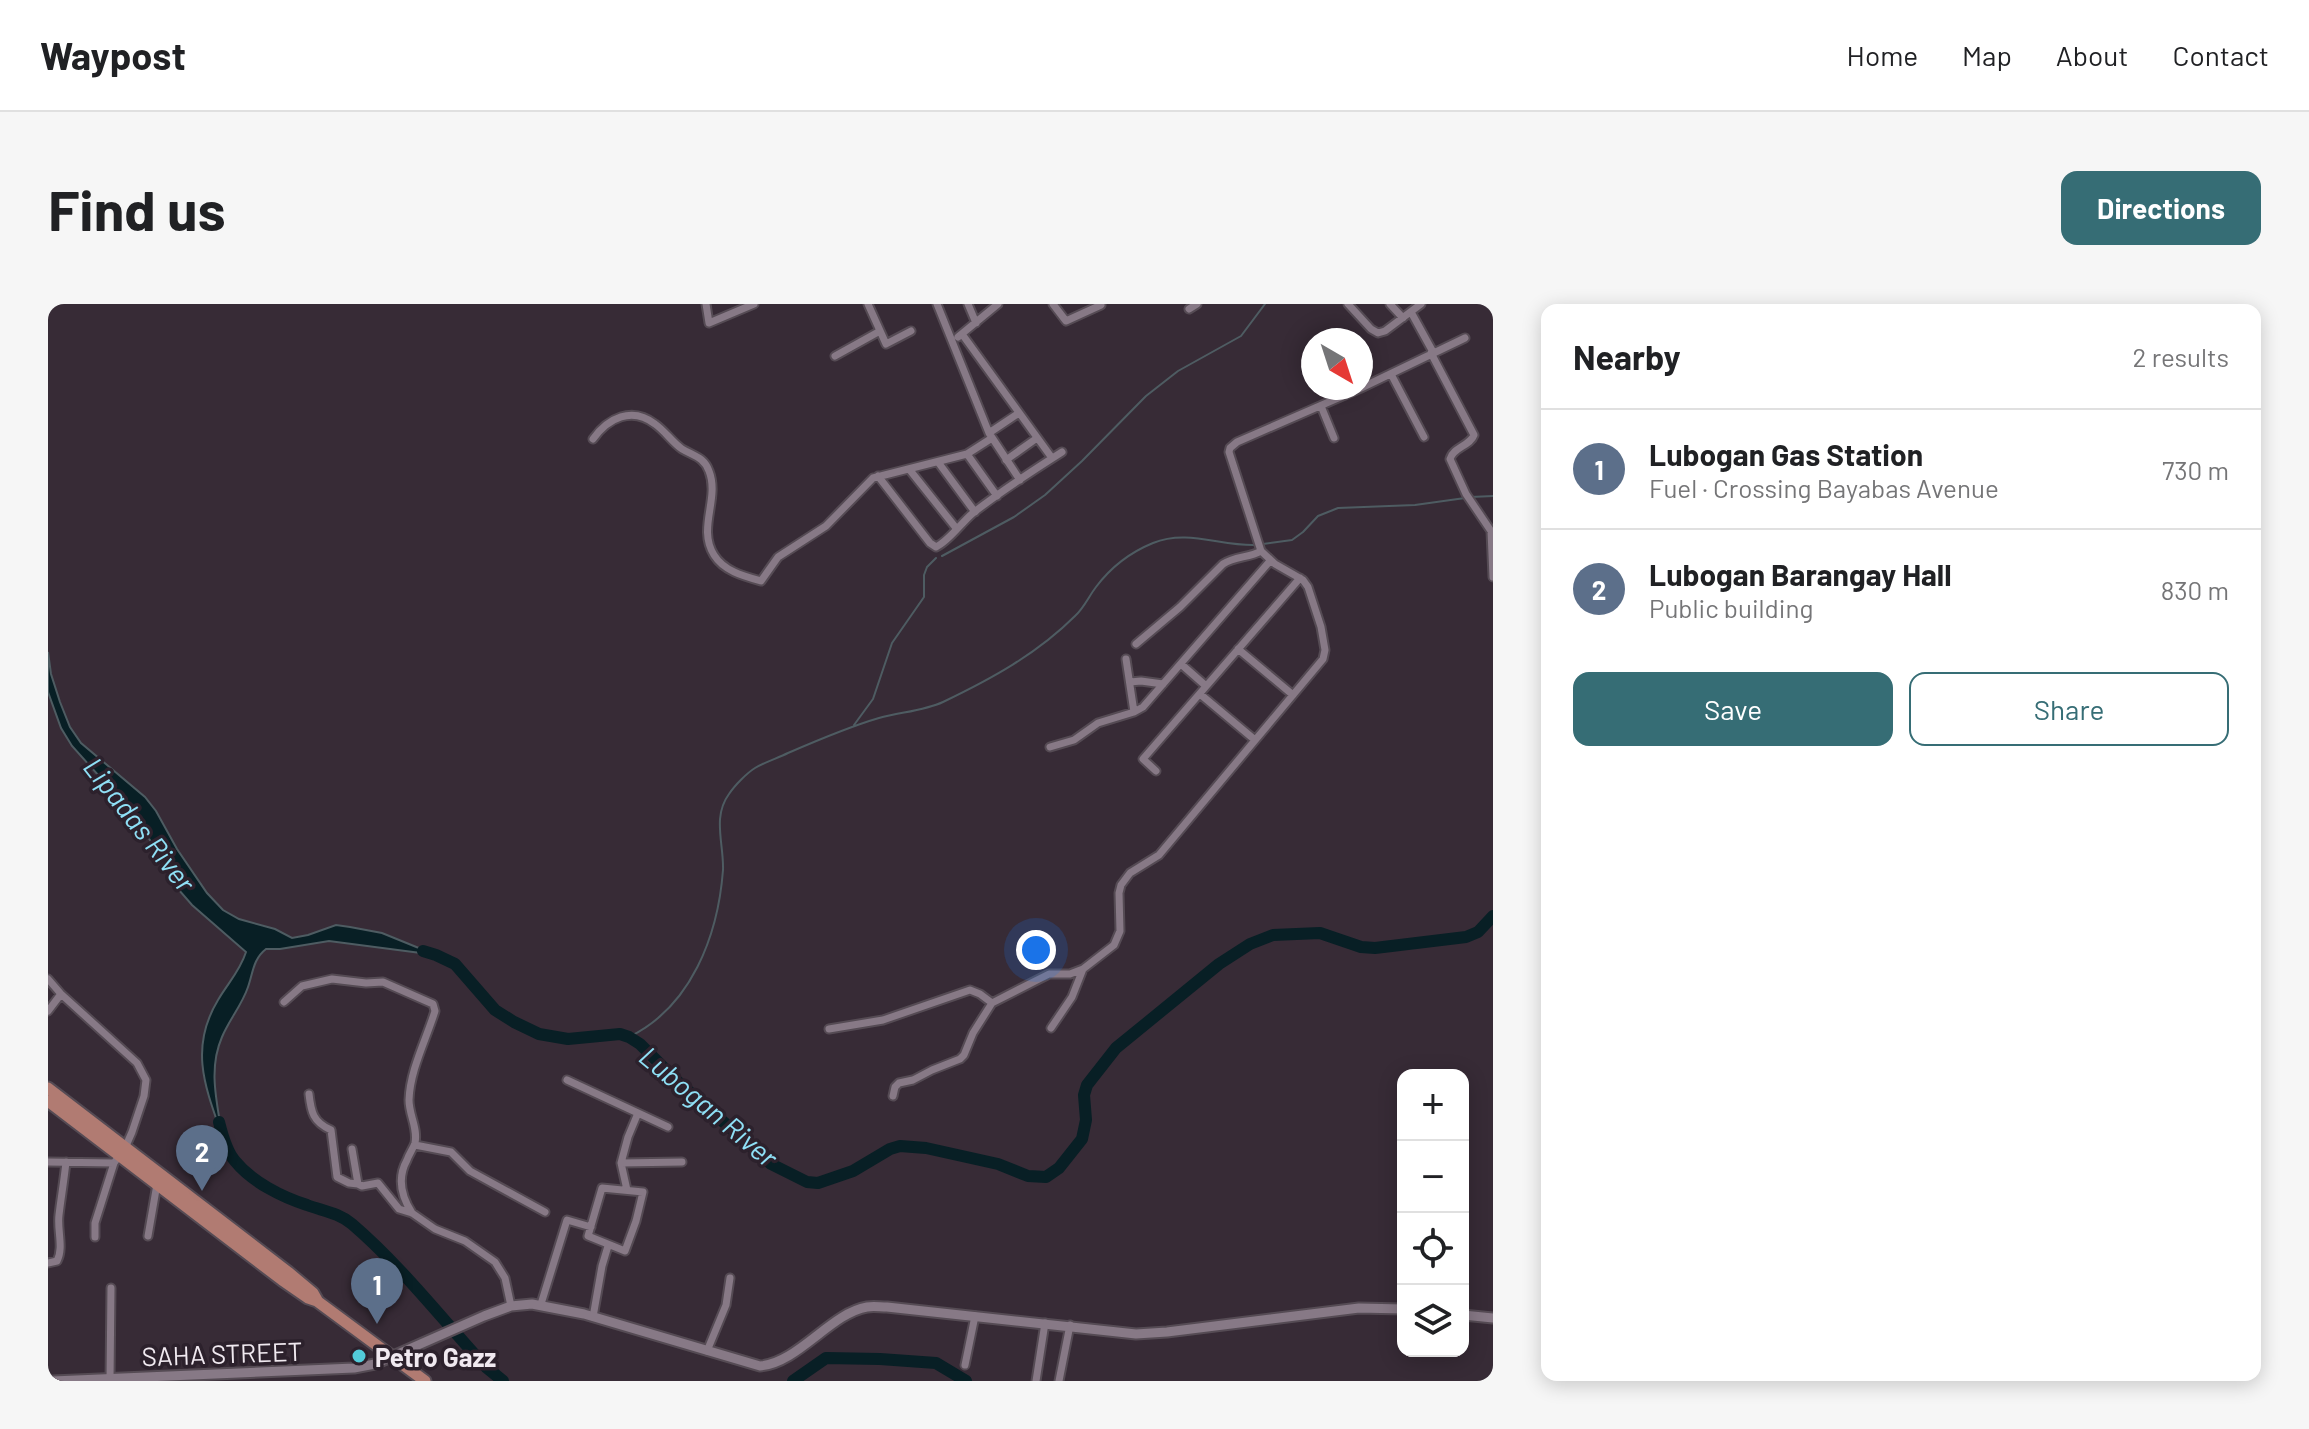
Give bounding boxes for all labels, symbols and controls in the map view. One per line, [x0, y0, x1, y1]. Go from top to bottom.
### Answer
text: Waypost [40, 32, 186, 78]
text: Home [1847, 38, 1918, 72]
text: Map [1962, 38, 2012, 72]
text: About [2056, 38, 2128, 72]
text: Contact [2172, 38, 2269, 72]
button: Directions [2061, 171, 2261, 245]
text: Find us [48, 175, 226, 242]
north arrow [1301, 328, 1373, 400]
text: Nearby [1573, 336, 1681, 377]
text: 2 results [2133, 341, 2229, 372]
text: Lubogan Gas Station [1649, 436, 1923, 472]
text: 1 [1594, 454, 1604, 485]
text: 730 m [2162, 454, 2229, 485]
text: Fuel · Crossing Bayabas Avenue [1649, 472, 1999, 503]
text: Lubogan Barangay Hall [1649, 556, 1952, 592]
text: 2 [1592, 574, 1606, 605]
text: 830 m [2161, 574, 2229, 605]
text: Public building [1649, 592, 1813, 623]
button: Save [1573, 672, 1893, 746]
button: Share [1909, 672, 2229, 746]
water label: Lipadas River [77, 750, 204, 899]
your location [1016, 930, 1056, 970]
water label: Lubogan River [633, 1039, 786, 1174]
map controls [1397, 1069, 1469, 1357]
button: + [1397, 1069, 1469, 1141]
pin: 2 [176, 1125, 228, 1191]
button: − [1397, 1141, 1469, 1213]
button: locate [1397, 1213, 1469, 1285]
pin: 1 [351, 1258, 403, 1324]
button: layers [1397, 1285, 1469, 1357]
street label: SAHA STREET [141, 1335, 303, 1371]
place label: Petro Gazz [375, 1341, 496, 1372]
marker: Petro Gazz [350, 1347, 368, 1365]

